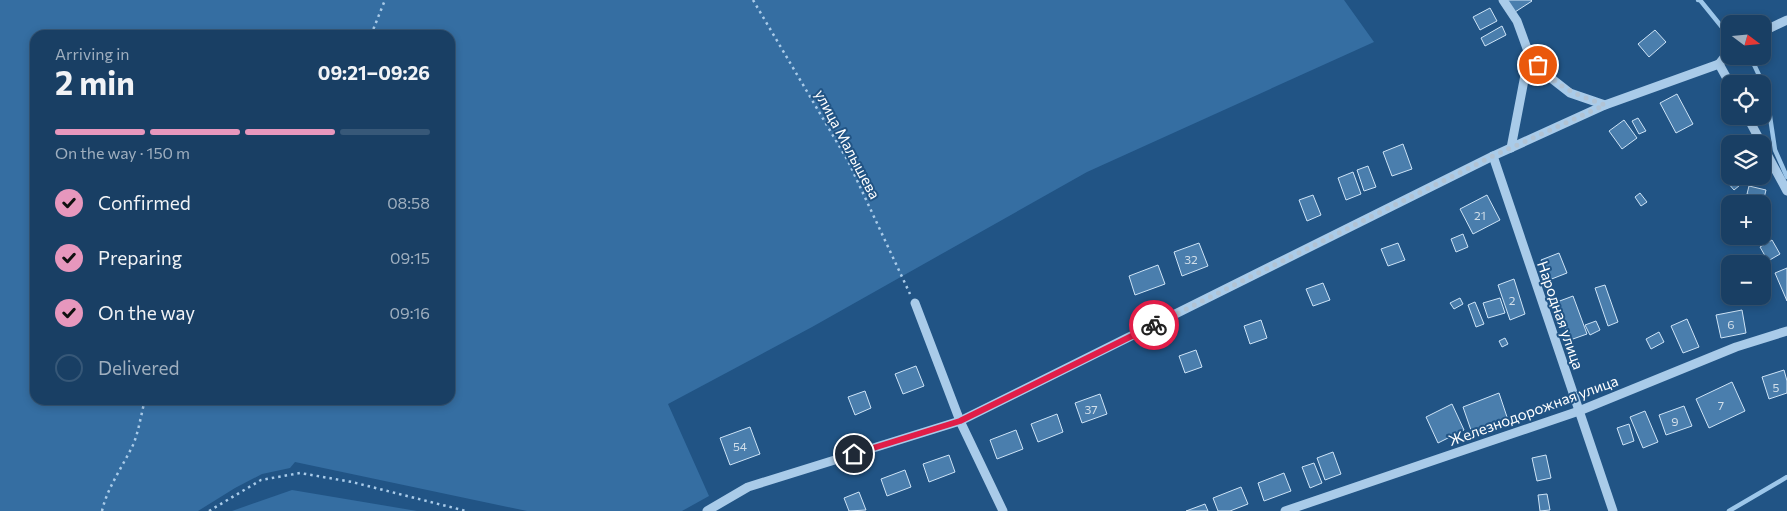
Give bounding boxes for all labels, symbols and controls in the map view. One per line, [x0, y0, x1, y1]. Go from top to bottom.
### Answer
north arrow [1721, 15, 1771, 65]
map controls [1721, 15, 1771, 305]
text: Arriving in [55, 44, 129, 63]
pin [1517, 44, 1559, 86]
icon: bag [1524, 51, 1552, 79]
text: 09:21–09:26 [318, 61, 430, 84]
text: 2 min [55, 62, 135, 102]
button: locate [1721, 75, 1771, 125]
street label: улица Малышева [812, 86, 884, 202]
button: layers [1721, 135, 1771, 185]
text: On the way · 150 m [55, 143, 190, 162]
icon: check [55, 189, 83, 217]
text: Confirmed [98, 191, 191, 214]
text: 08:58 [387, 193, 430, 212]
button: + [1721, 195, 1771, 245]
house number: 21 [1474, 208, 1486, 222]
icon: check [55, 244, 83, 272]
text: Preparing [98, 246, 182, 269]
text: 09:15 [390, 248, 430, 267]
house number: 32 [1184, 252, 1198, 266]
button: − [1721, 255, 1771, 305]
street label: Народная улица [1534, 258, 1588, 372]
house number: 2 [1509, 293, 1516, 307]
icon: check [55, 299, 83, 327]
courier [1129, 300, 1179, 350]
text: On the way [98, 301, 195, 324]
text: 09:16 [390, 303, 430, 322]
icon: bike [1140, 311, 1168, 339]
house number: 6 [1727, 317, 1735, 331]
text: Delivered [98, 356, 179, 379]
street label: Железнодорожная улица [1446, 371, 1620, 449]
house number: 5 [1773, 380, 1780, 394]
house number: 7 [1718, 398, 1724, 412]
house number: 37 [1084, 402, 1098, 416]
house number: 9 [1671, 414, 1679, 428]
pin [833, 433, 875, 475]
house number: 54 [733, 439, 747, 453]
icon: home [840, 440, 868, 468]

